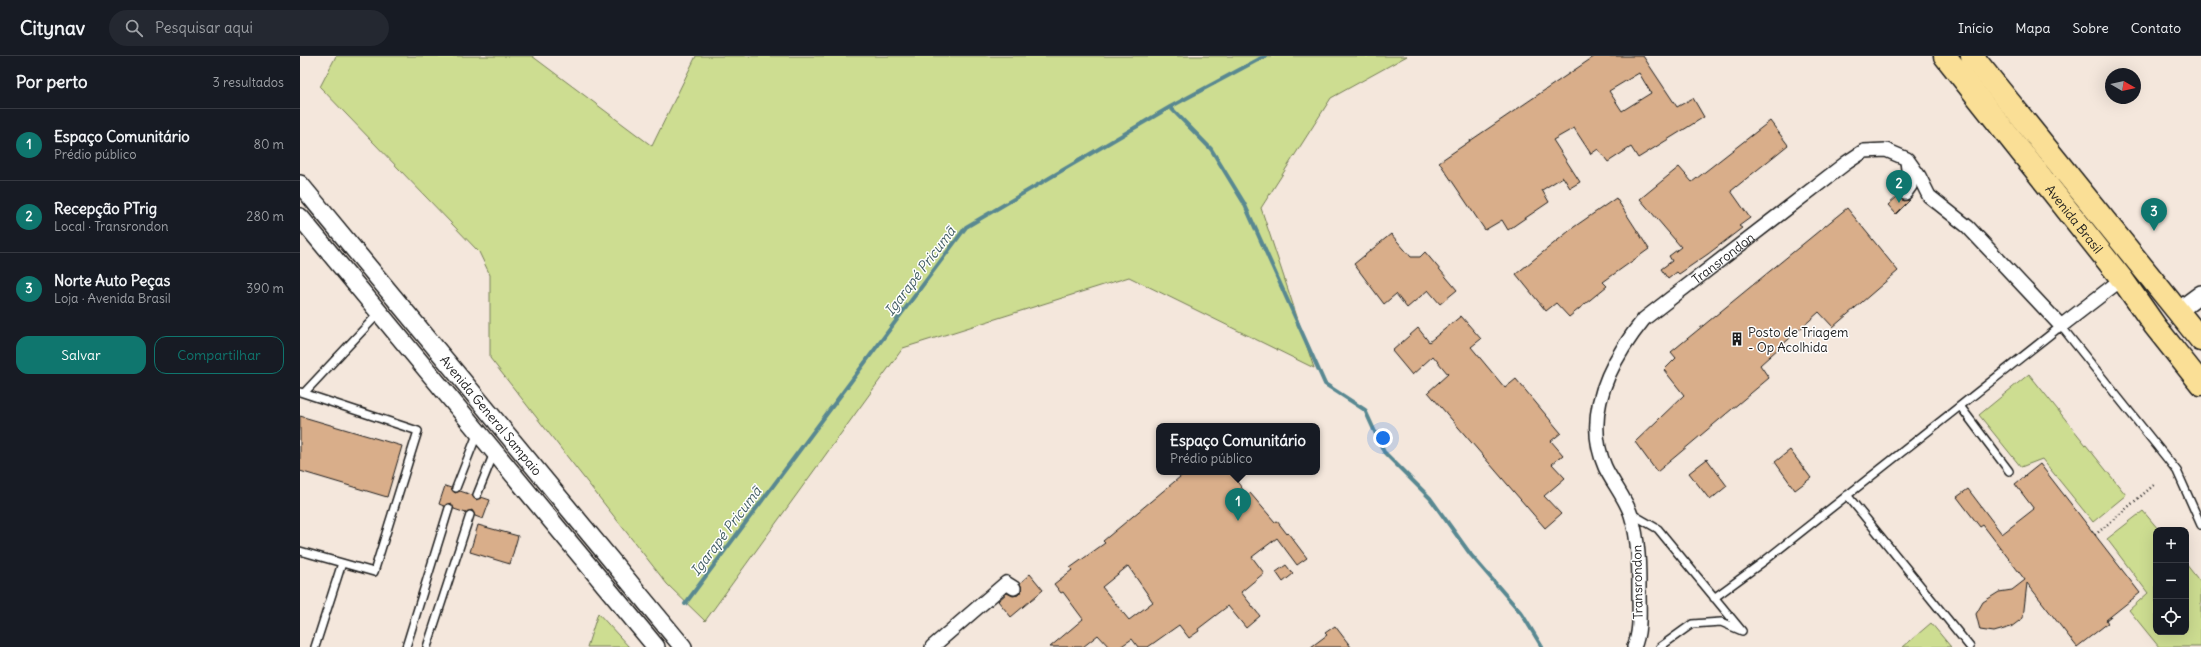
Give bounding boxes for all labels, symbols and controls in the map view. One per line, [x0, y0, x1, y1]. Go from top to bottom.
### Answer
search box [109, 10, 389, 46]
text: Citynav [20, 16, 85, 40]
icon: search [123, 17, 145, 39]
text: Pesquisar aqui [155, 18, 253, 37]
text: Início [1958, 19, 1993, 37]
text: Mapa [2015, 19, 2051, 37]
text: Sobre [2073, 19, 2109, 37]
text: Contato [2131, 19, 2181, 37]
north arrow [2105, 68, 2141, 104]
text: Por perto [16, 71, 87, 93]
text: 3 resultados [213, 74, 284, 91]
text: Espaço Comunitário [54, 127, 190, 146]
text: 1 [26, 136, 32, 153]
text: 80 m [253, 136, 284, 153]
text: Prédio público [54, 146, 137, 163]
pin: 2 [1886, 170, 1912, 203]
street label: Avenida Brasil [2041, 181, 2106, 257]
pin: 3 [2141, 198, 2167, 231]
text: Recepção PTrig [54, 199, 157, 218]
text: 2 [25, 208, 33, 225]
text: 280 m [246, 208, 284, 225]
text: Local · Transrondon [54, 218, 169, 235]
water label: Igarapé Pricumã [881, 221, 961, 319]
street label: Transrondon [1689, 229, 1758, 288]
text: Norte Auto Peças [54, 271, 170, 290]
text: 3 [25, 280, 33, 297]
text: 390 m [246, 280, 284, 297]
text: Loja · Avenida Brasil [54, 290, 171, 307]
place label: Posto de Triagem - Op Acolhida [1748, 324, 1848, 356]
building icon: Posto de Triagem - Op Acolhida [1729, 331, 1745, 347]
button: Salvar [16, 336, 146, 374]
button: Compartilhar [154, 336, 284, 374]
street label: Avenida General Sampaio [436, 352, 546, 479]
popup [1156, 423, 1320, 475]
your location [1373, 428, 1393, 448]
text: Espaço Comunitário [1170, 431, 1306, 450]
text: Prédio público [1170, 450, 1253, 467]
water label: Igarapé Pricumã [687, 481, 767, 579]
pin: 1 [1225, 488, 1251, 521]
map controls [2153, 527, 2189, 635]
button: + [2153, 527, 2189, 563]
street label: Transrondon [1628, 544, 1647, 619]
button: − [2153, 563, 2189, 599]
button: locate [2153, 599, 2189, 635]

